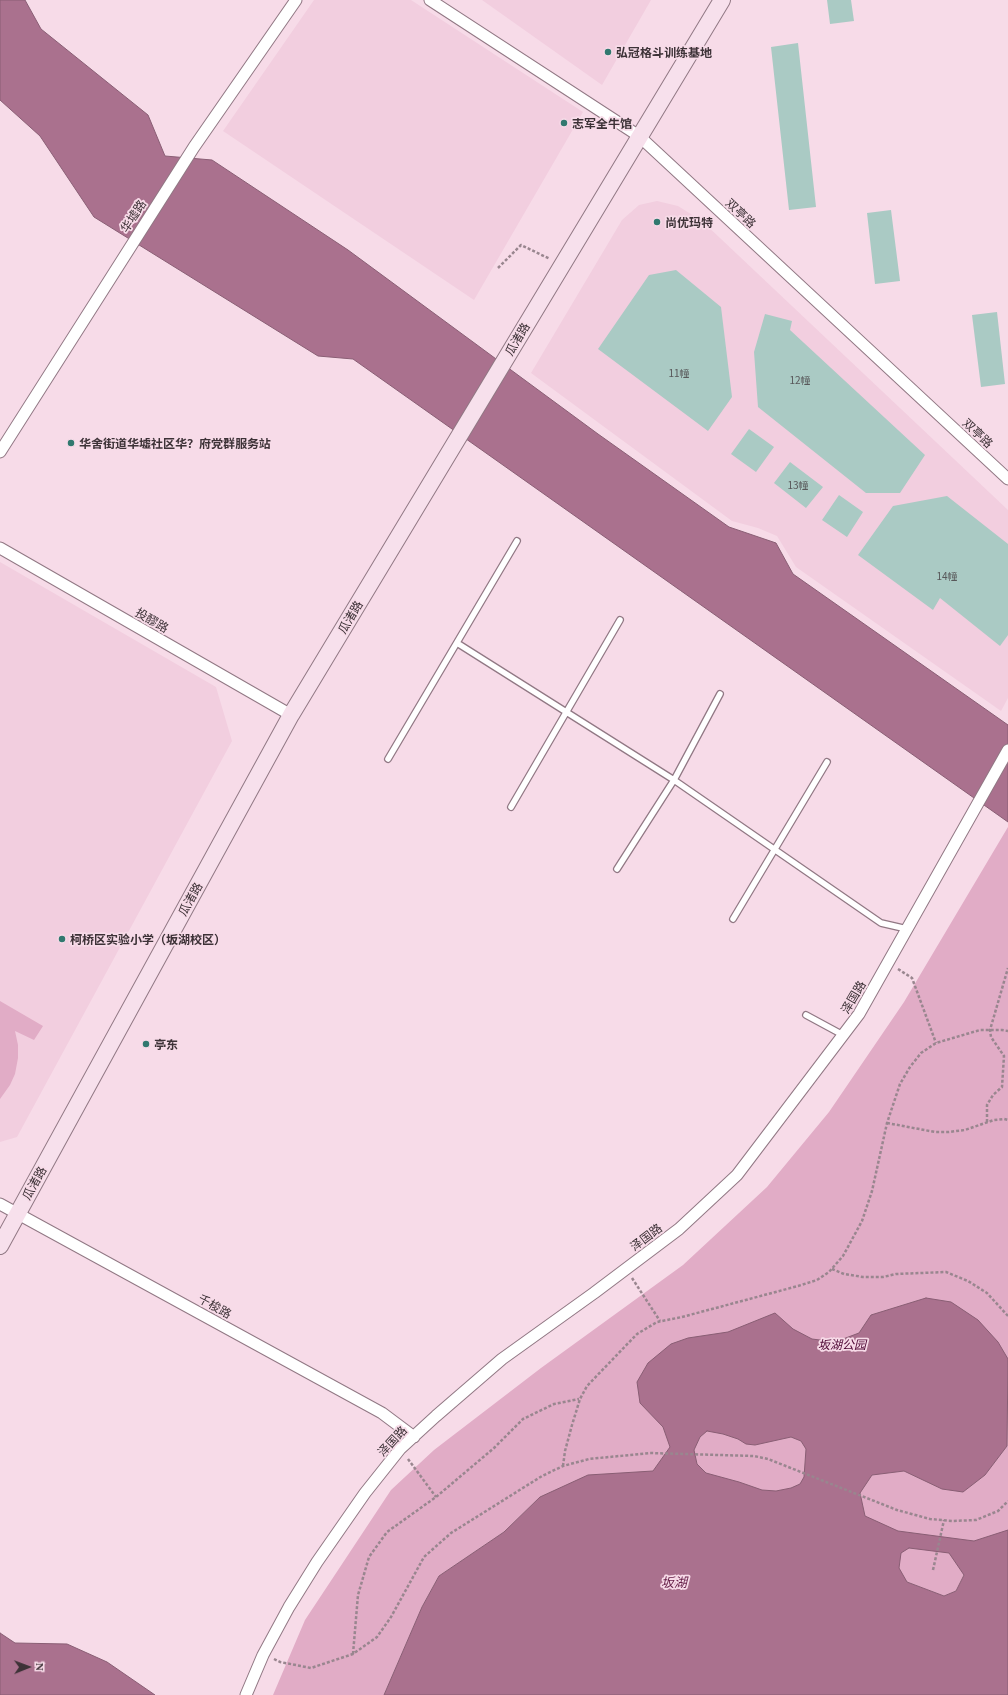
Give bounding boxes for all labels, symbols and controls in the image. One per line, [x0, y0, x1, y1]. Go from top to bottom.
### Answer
place label: 弘冠格斗训练基地 [616, 45, 712, 59]
marker: 弘冠格斗训练基地 [603, 47, 613, 57]
place label: 志军全牛馆 [572, 116, 632, 130]
marker: 志军全牛馆 [559, 118, 569, 128]
street label: 双亭路 [723, 195, 759, 231]
street label: 华墟路 [117, 197, 149, 235]
place label: 尚优玛特 [665, 215, 713, 229]
marker: 尚优玛特 [652, 217, 662, 227]
street label: 瓜渚路 [502, 320, 532, 358]
house number: 11幢 [668, 367, 690, 379]
house number: 12幢 [789, 374, 811, 386]
street label: 双亭路 [960, 415, 996, 451]
place label: 华舍街道华墟社区华？府党群服务站 [79, 436, 271, 450]
marker: 华舍街道华墟社区华？府党群服务站 [66, 438, 76, 448]
house number: 13幢 [787, 479, 809, 491]
house number: 14幢 [936, 570, 958, 582]
street label: 瓜渚路 [335, 598, 365, 636]
street label: 投醪路 [133, 605, 171, 635]
street label: 瓜渚路 [175, 880, 205, 918]
place label: 柯桥区实验小学（坂湖校区） [70, 932, 226, 946]
marker: 柯桥区实验小学（坂湖校区） [57, 934, 67, 944]
street label: 泽国路 [838, 978, 868, 1016]
place label: 亭东 [154, 1037, 178, 1051]
marker: 亭东 [141, 1039, 151, 1049]
street label: 瓜渚路 [19, 1164, 49, 1202]
street label: 泽国路 [627, 1220, 665, 1254]
street label: 千梭路 [196, 1291, 234, 1321]
park label: 坂湖公园 [818, 1337, 866, 1351]
street label: 泽国路 [374, 1423, 410, 1459]
water label: 坂湖 [661, 1574, 687, 1590]
north arrow [8, 1647, 48, 1687]
text: N [34, 1663, 46, 1671]

